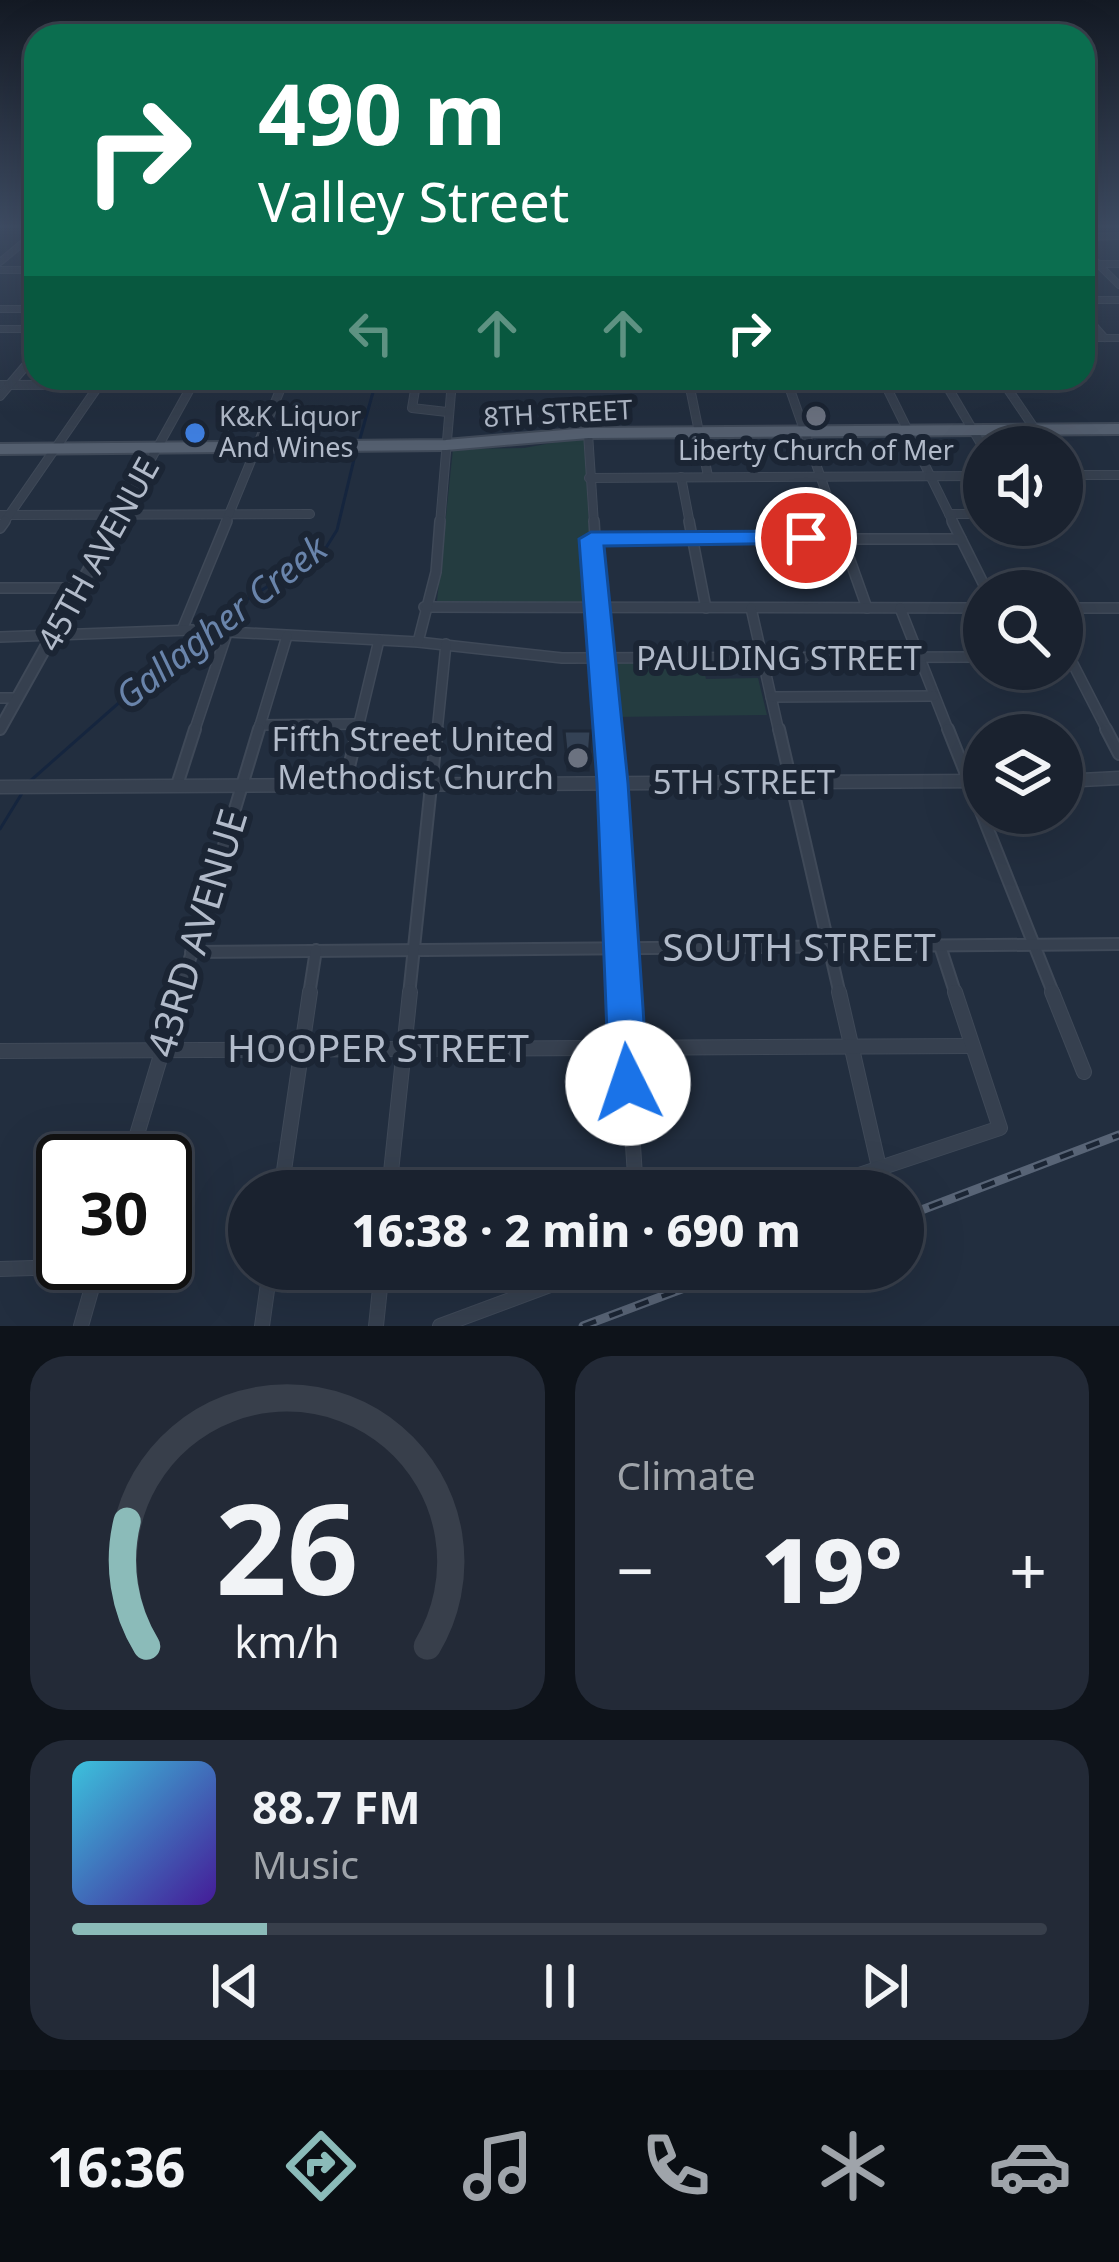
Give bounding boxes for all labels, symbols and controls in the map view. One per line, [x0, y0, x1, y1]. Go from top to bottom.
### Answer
text: 490 m [258, 55, 506, 170]
icon: right [60, 72, 216, 228]
text: Valley Street [258, 164, 569, 238]
icon: left [338, 300, 404, 366]
icon: ahead [464, 300, 530, 366]
icon: ahead [590, 300, 656, 366]
icon: right [716, 300, 782, 366]
street label: 8TH STREET [482, 390, 633, 435]
place label: K&K Liquor And Wines [219, 397, 361, 465]
marker: Liberty Church of Mer [803, 403, 829, 429]
marker: K&K Liquor And Wines [182, 420, 208, 446]
map controls [963, 426, 1083, 834]
button: sound [963, 426, 1083, 546]
place label: Liberty Church of Mer [678, 431, 954, 468]
street label: 45TH AVENUE [26, 449, 169, 659]
pin [755, 487, 857, 589]
icon: arrive [773, 505, 839, 571]
water label: Gallagher Creek [105, 523, 337, 720]
button: search [963, 570, 1083, 690]
street label: PAULDING STREET [636, 635, 922, 680]
button: layers [963, 714, 1083, 834]
place label: Fifth Street United Methodist Church [272, 716, 554, 799]
marker: Fifth Street United Methodist Church [565, 745, 591, 771]
street label: 5TH STREET [653, 759, 835, 804]
street label: 43RD AVENUE [133, 803, 258, 1063]
street label: SOUTH STREET [662, 919, 936, 972]
street label: HOOPER STREET [227, 1020, 529, 1073]
position arrow [565, 1020, 691, 1146]
speed limit sign: 30 [36, 1134, 192, 1290]
text: 16:38 · 2 min · 690 m [351, 1199, 801, 1260]
text: Climate [617, 1448, 756, 1501]
text: 26 [216, 1462, 359, 1632]
text: 19° [761, 1507, 903, 1629]
text: − [617, 1524, 654, 1614]
text: + [1009, 1524, 1047, 1614]
text: km/h [235, 1612, 340, 1671]
text: 88.7 FM [252, 1776, 421, 1837]
text: Music [252, 1837, 359, 1890]
icon: previous [202, 1953, 268, 2019]
icon: pause [527, 1953, 593, 2019]
icon: next [852, 1953, 918, 2019]
icon: directions [279, 2124, 363, 2208]
icon: music [456, 2124, 540, 2208]
icon: phone [634, 2124, 718, 2208]
icon: climate [811, 2124, 895, 2208]
icon: car [988, 2124, 1072, 2208]
text: 16:36 [47, 2129, 185, 2203]

